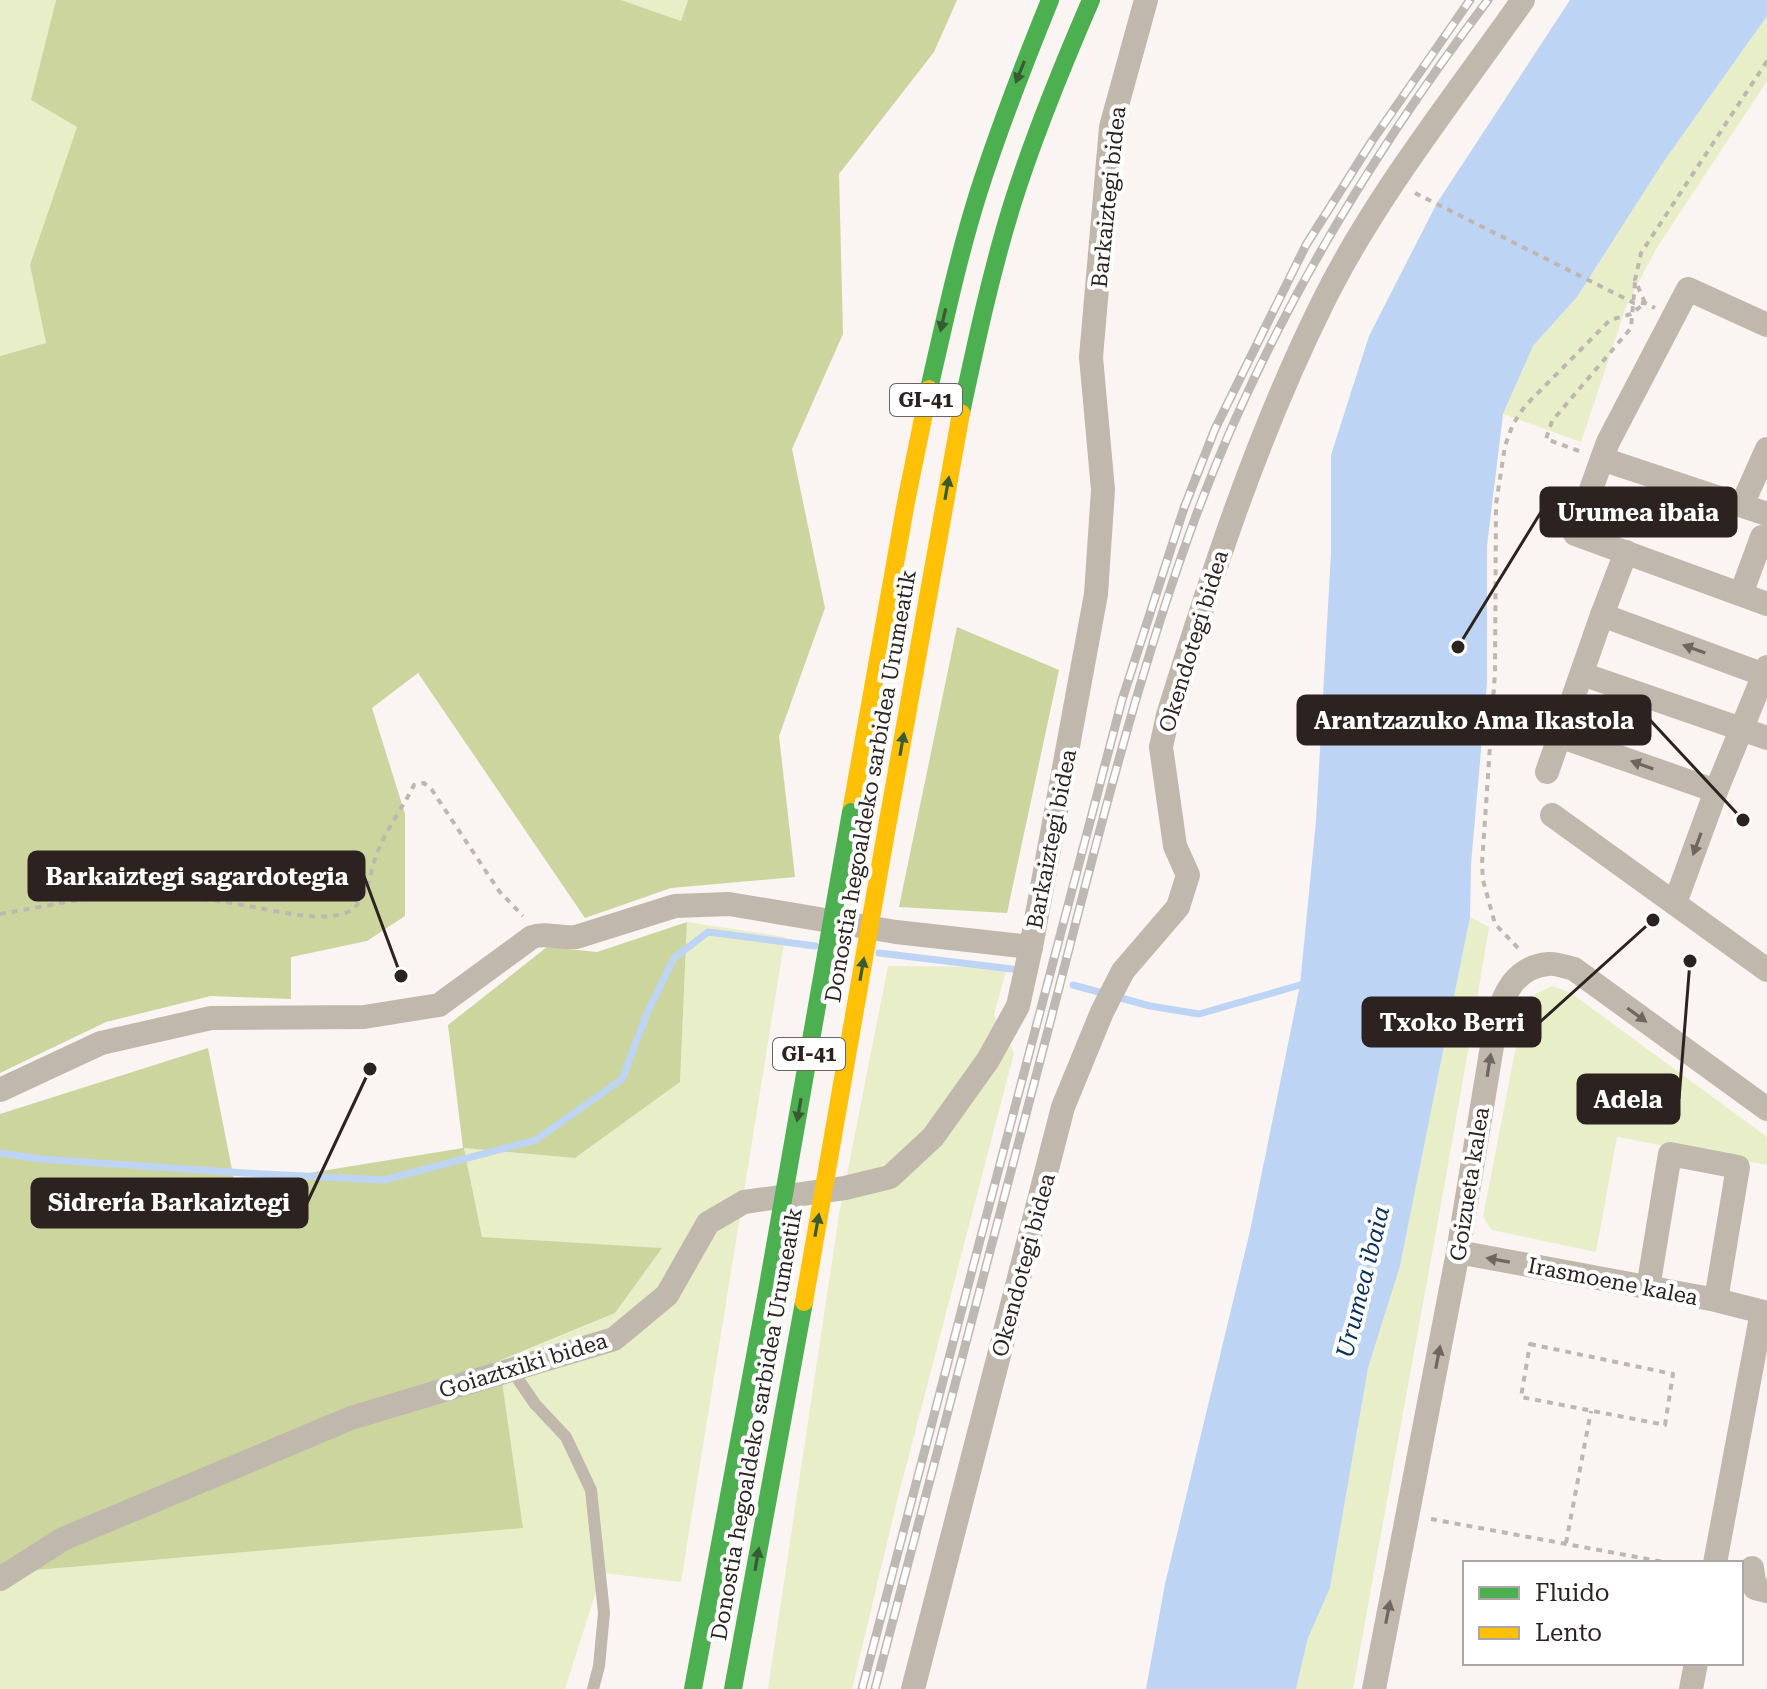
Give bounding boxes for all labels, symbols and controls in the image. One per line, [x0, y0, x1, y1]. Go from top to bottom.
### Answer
one-way arrow [1013, 60, 1026, 84]
street label: Barkaiztegi bidea [1087, 105, 1130, 289]
one-way arrow [936, 308, 949, 333]
road number: GI-41 [890, 384, 962, 416]
one-way arrow [942, 475, 954, 500]
callout: Urumea ibaia [1541, 488, 1736, 536]
text: Urumea ibaia [1557, 499, 1719, 527]
street label: Okendotegi bidea [1154, 547, 1233, 735]
street label: Donostia hegoaldeko sarbidea Urumeatik [820, 568, 921, 1004]
one-way arrow [1682, 642, 1706, 655]
callout: Arantzazuko Ama Ikastola [1298, 696, 1650, 744]
text: Arantzazuko Ama Ikastola [1314, 707, 1634, 735]
one-way arrow [896, 731, 908, 756]
street label: Barkaiztegi bidea [1022, 747, 1081, 931]
one-way arrow [1630, 759, 1654, 771]
one-way arrow [1690, 832, 1703, 856]
callout: Barkaiztegi sagardotegia [29, 852, 364, 900]
text: Barkaiztegi sagardotegia [45, 863, 349, 891]
one-way arrow [856, 956, 869, 981]
callout: Txoko Berri [1363, 998, 1540, 1046]
one-way arrow [1626, 1007, 1647, 1022]
text: Txoko Berri [1379, 1009, 1525, 1037]
road number: GI-41 [773, 1038, 845, 1070]
one-way arrow [1483, 1052, 1496, 1077]
callout: Adela [1578, 1075, 1679, 1123]
text: Adela [1593, 1086, 1663, 1114]
one-way arrow [792, 1097, 804, 1122]
street label: Goizueta kalea [1445, 1105, 1494, 1263]
street label: Okendotegi bidea [987, 1171, 1060, 1360]
callout: Sidrería Barkaiztegi [32, 1179, 307, 1227]
text: Sidrería Barkaiztegi [48, 1189, 290, 1217]
water label: Urumea ibaia [1331, 1203, 1395, 1361]
street label: Donostia hegoaldeko sarbidea Urumeatik [706, 1206, 807, 1642]
one-way arrow [811, 1212, 824, 1237]
one-way arrow [1486, 1253, 1511, 1265]
street label: Irasmoene kalea [1526, 1253, 1700, 1310]
street label: Goiaztxiki bidea [436, 1328, 610, 1403]
one-way arrow [1432, 1344, 1444, 1369]
one-way arrow [751, 1546, 763, 1571]
legend [1463, 1561, 1743, 1665]
text: Fluido [1535, 1579, 1610, 1607]
one-way arrow [1382, 1600, 1395, 1625]
text: Lento [1535, 1619, 1602, 1647]

